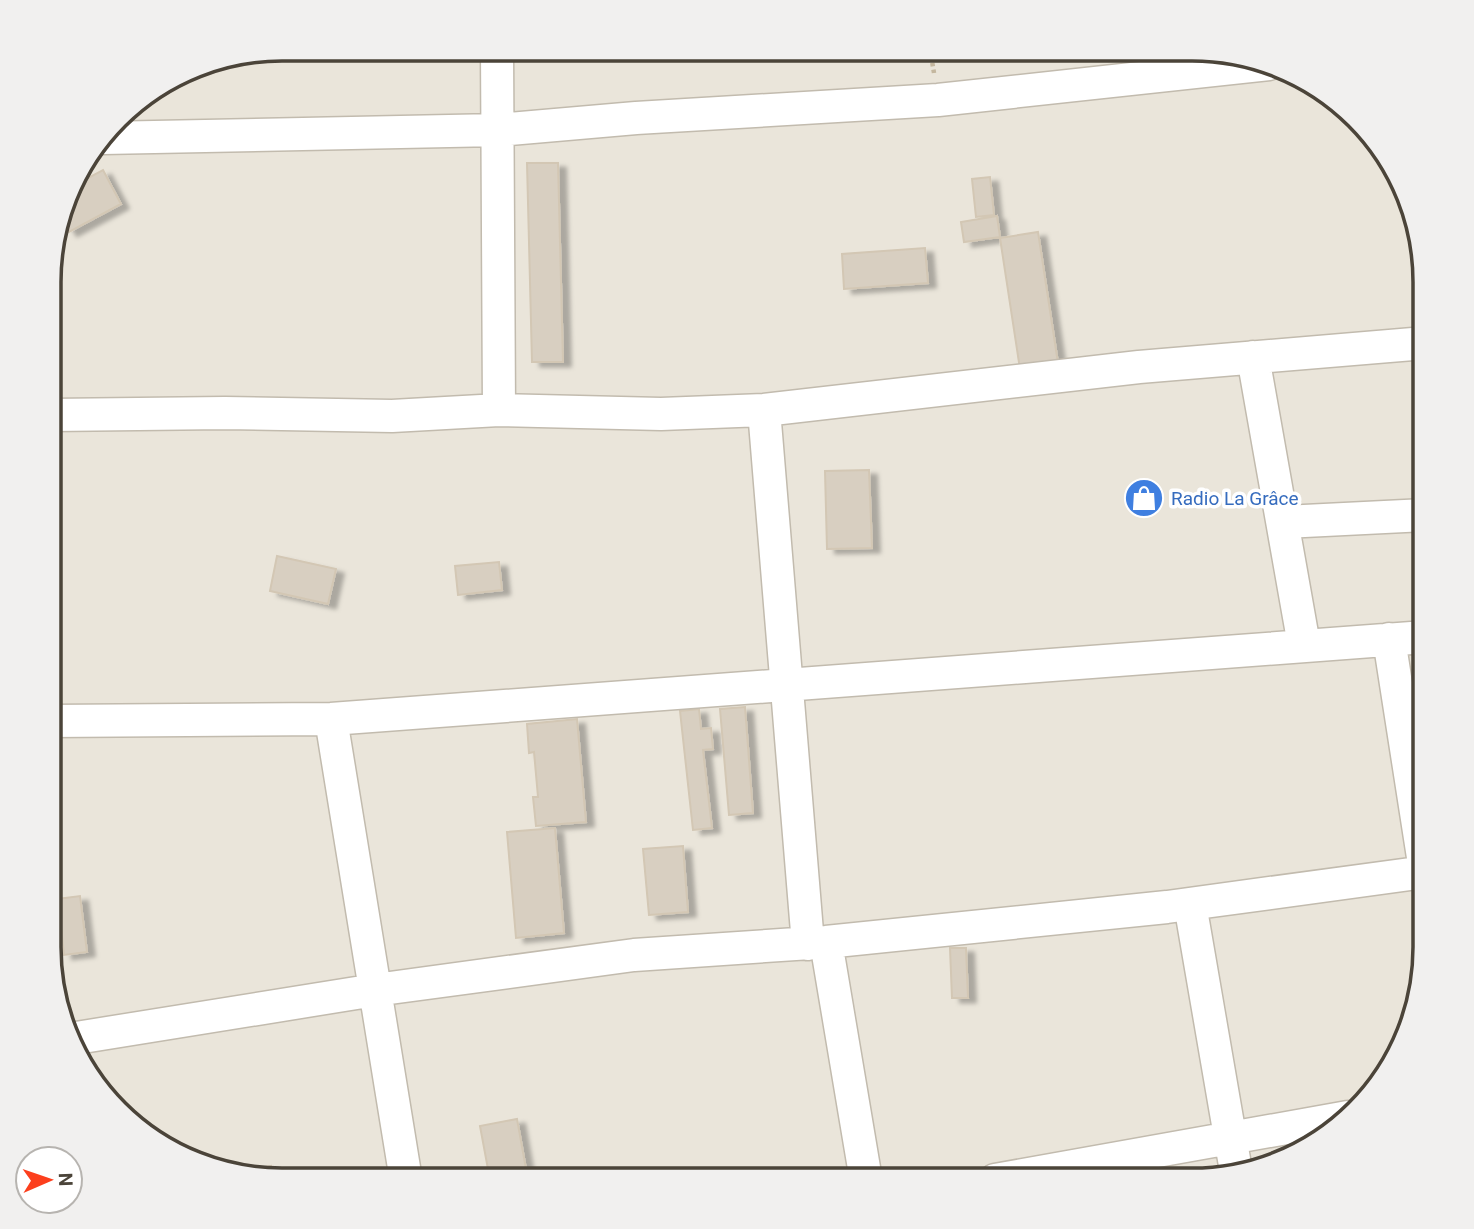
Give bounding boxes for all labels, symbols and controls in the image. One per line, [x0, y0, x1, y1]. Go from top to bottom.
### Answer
shop icon: Radio La Grâce [1123, 477, 1165, 519]
place label: Radio La Grâce [1171, 487, 1299, 510]
north arrow [14, 1145, 84, 1215]
text: N [54, 1172, 77, 1187]

